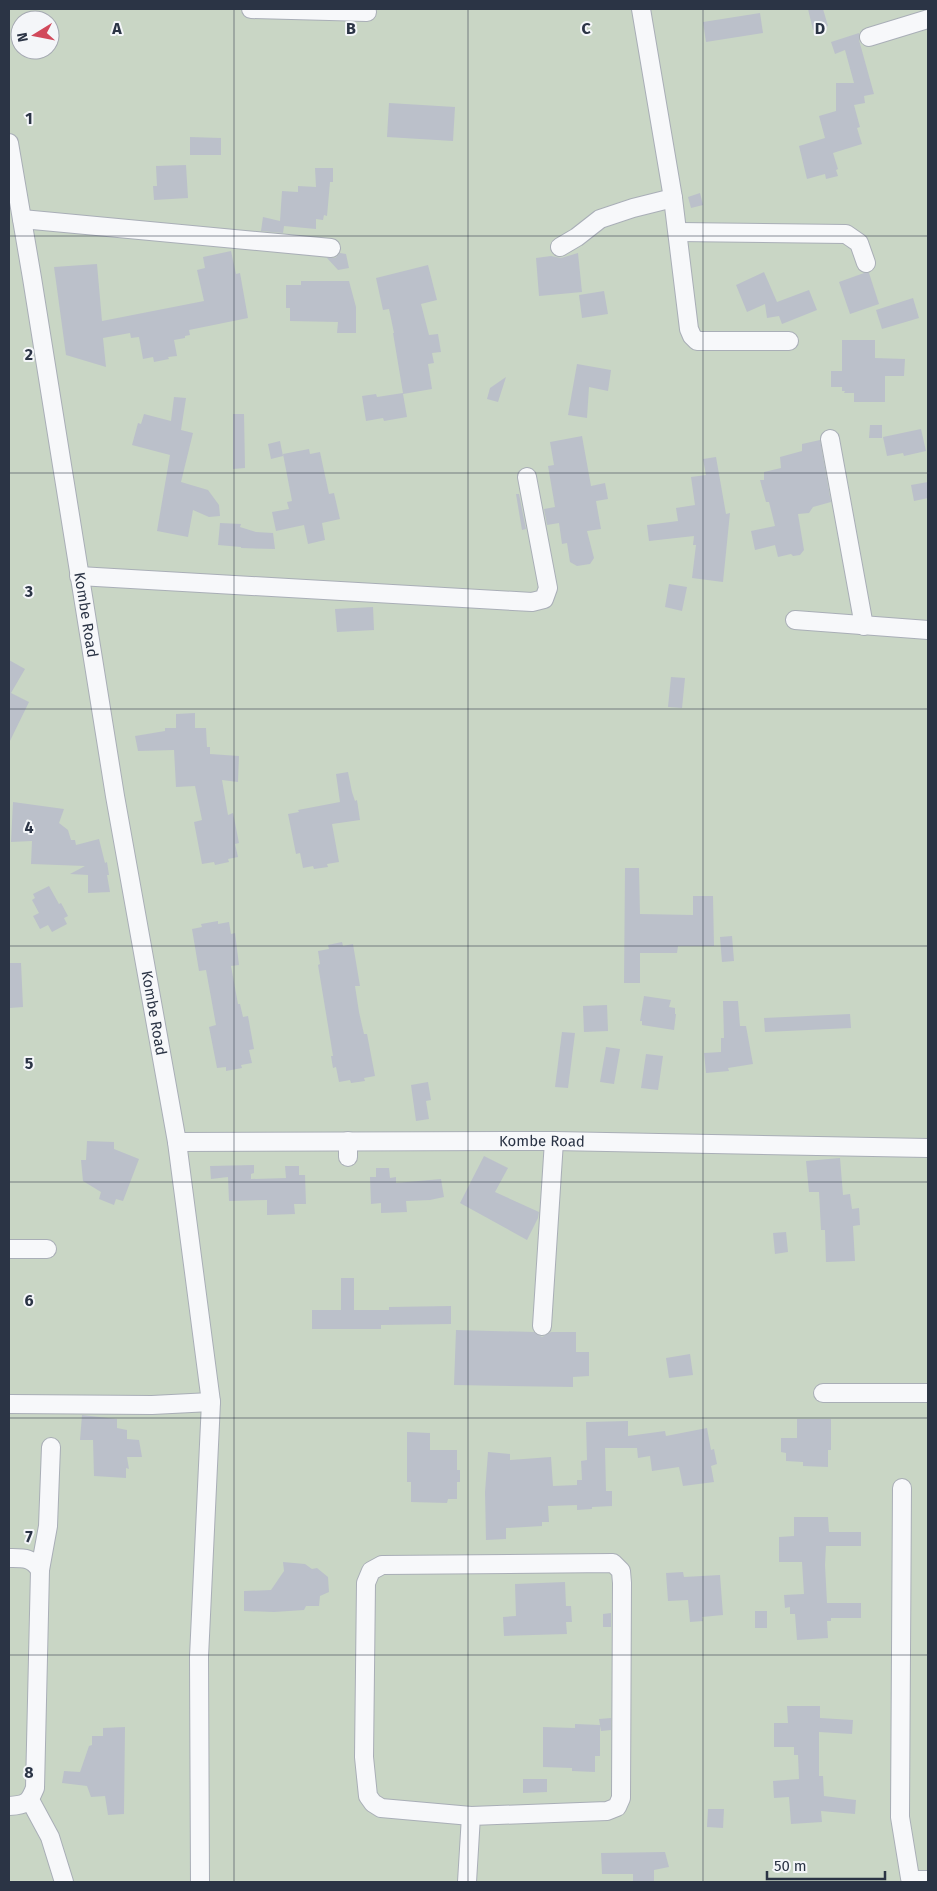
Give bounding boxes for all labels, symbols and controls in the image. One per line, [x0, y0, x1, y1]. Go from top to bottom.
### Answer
north arrow [10, 10, 60, 60]
text: A [111, 19, 122, 38]
text: B [346, 19, 356, 38]
text: C [581, 19, 591, 38]
text: D [815, 19, 825, 38]
text: N [14, 31, 32, 43]
text: 1 [25, 109, 33, 128]
text: 2 [25, 345, 33, 364]
street label: Kombe Road [70, 571, 102, 659]
text: 3 [24, 582, 33, 601]
text: 4 [24, 818, 34, 837]
street label: Kombe Road [137, 969, 170, 1057]
text: 5 [25, 1054, 34, 1073]
street label: Kombe Road [499, 1132, 585, 1151]
text: 6 [24, 1291, 34, 1310]
text: 7 [25, 1527, 33, 1546]
text: 8 [24, 1763, 34, 1782]
scale bar [767, 1848, 884, 1880]
text: 50 m [774, 1857, 807, 1875]

